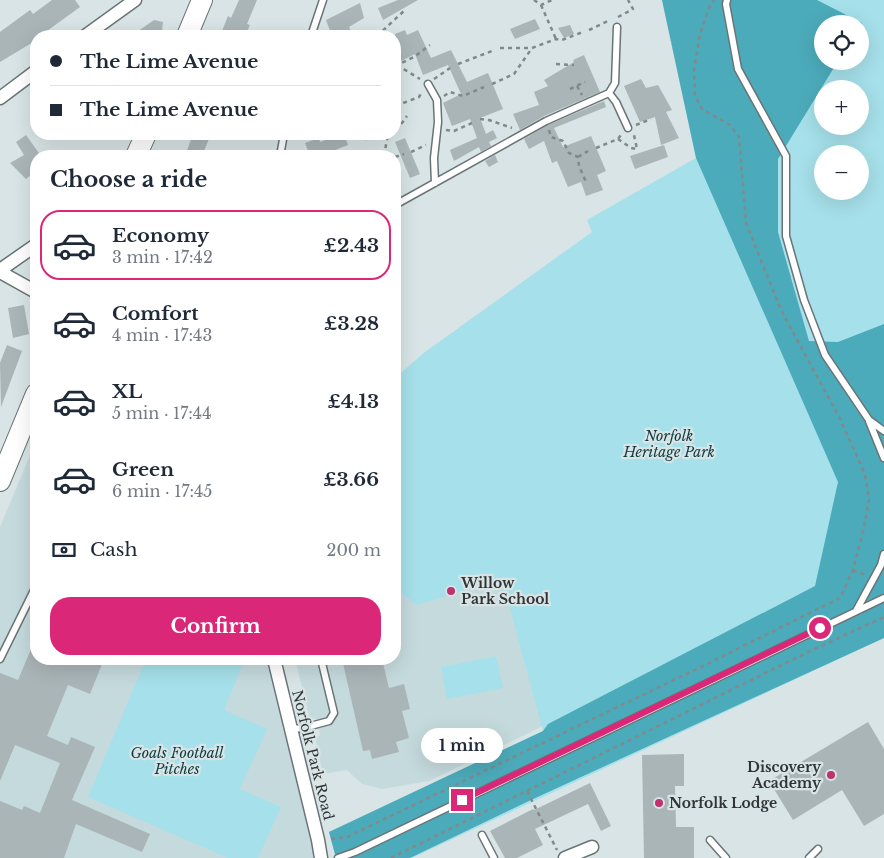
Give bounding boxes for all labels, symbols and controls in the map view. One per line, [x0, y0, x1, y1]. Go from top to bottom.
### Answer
map controls [814, 15, 869, 200]
button: locate [814, 15, 869, 70]
text: The Lime Avenue [80, 50, 258, 73]
button: + [814, 80, 869, 135]
text: The Lime Avenue [80, 98, 258, 121]
button: − [814, 145, 869, 200]
text: Choose a ride [50, 166, 207, 193]
icon: car [52, 223, 97, 268]
text: Economy [112, 224, 209, 247]
text: £2.43 [324, 234, 379, 257]
text: 3 min · 17:42 [112, 247, 213, 267]
icon: car [52, 301, 97, 346]
text: Comfort [112, 302, 199, 325]
text: £3.28 [324, 312, 379, 335]
text: 4 min · 17:43 [112, 325, 212, 345]
icon: car [52, 379, 97, 424]
text: XL [112, 380, 142, 403]
text: £4.13 [328, 390, 379, 413]
text: 5 min · 17:44 [112, 403, 212, 423]
park label: Norfolk Heritage Park [622, 427, 715, 461]
icon: car [52, 457, 97, 502]
text: Green [112, 458, 174, 481]
text: £3.66 [323, 468, 379, 491]
text: 6 min · 17:45 [112, 481, 212, 501]
icon: cash [50, 536, 78, 564]
text: Cash [90, 538, 137, 561]
text: 200 m [327, 540, 381, 560]
place label: Willow Park School [460, 574, 549, 608]
marker: Willow Park School [445, 585, 457, 597]
button: Confirm [50, 597, 381, 655]
route start [809, 617, 831, 639]
street label: Norfolk Park Road [288, 688, 338, 822]
callout: 1 min [421, 728, 503, 762]
text: 1 min [439, 735, 485, 755]
park label: Goals Football Pitches [130, 744, 224, 778]
place label: Discovery Academy [747, 758, 822, 792]
marker: Discovery Academy [825, 769, 837, 781]
route end [451, 789, 473, 811]
place label: Norfolk Lodge [669, 794, 777, 812]
marker: Norfolk Lodge [653, 797, 665, 809]

